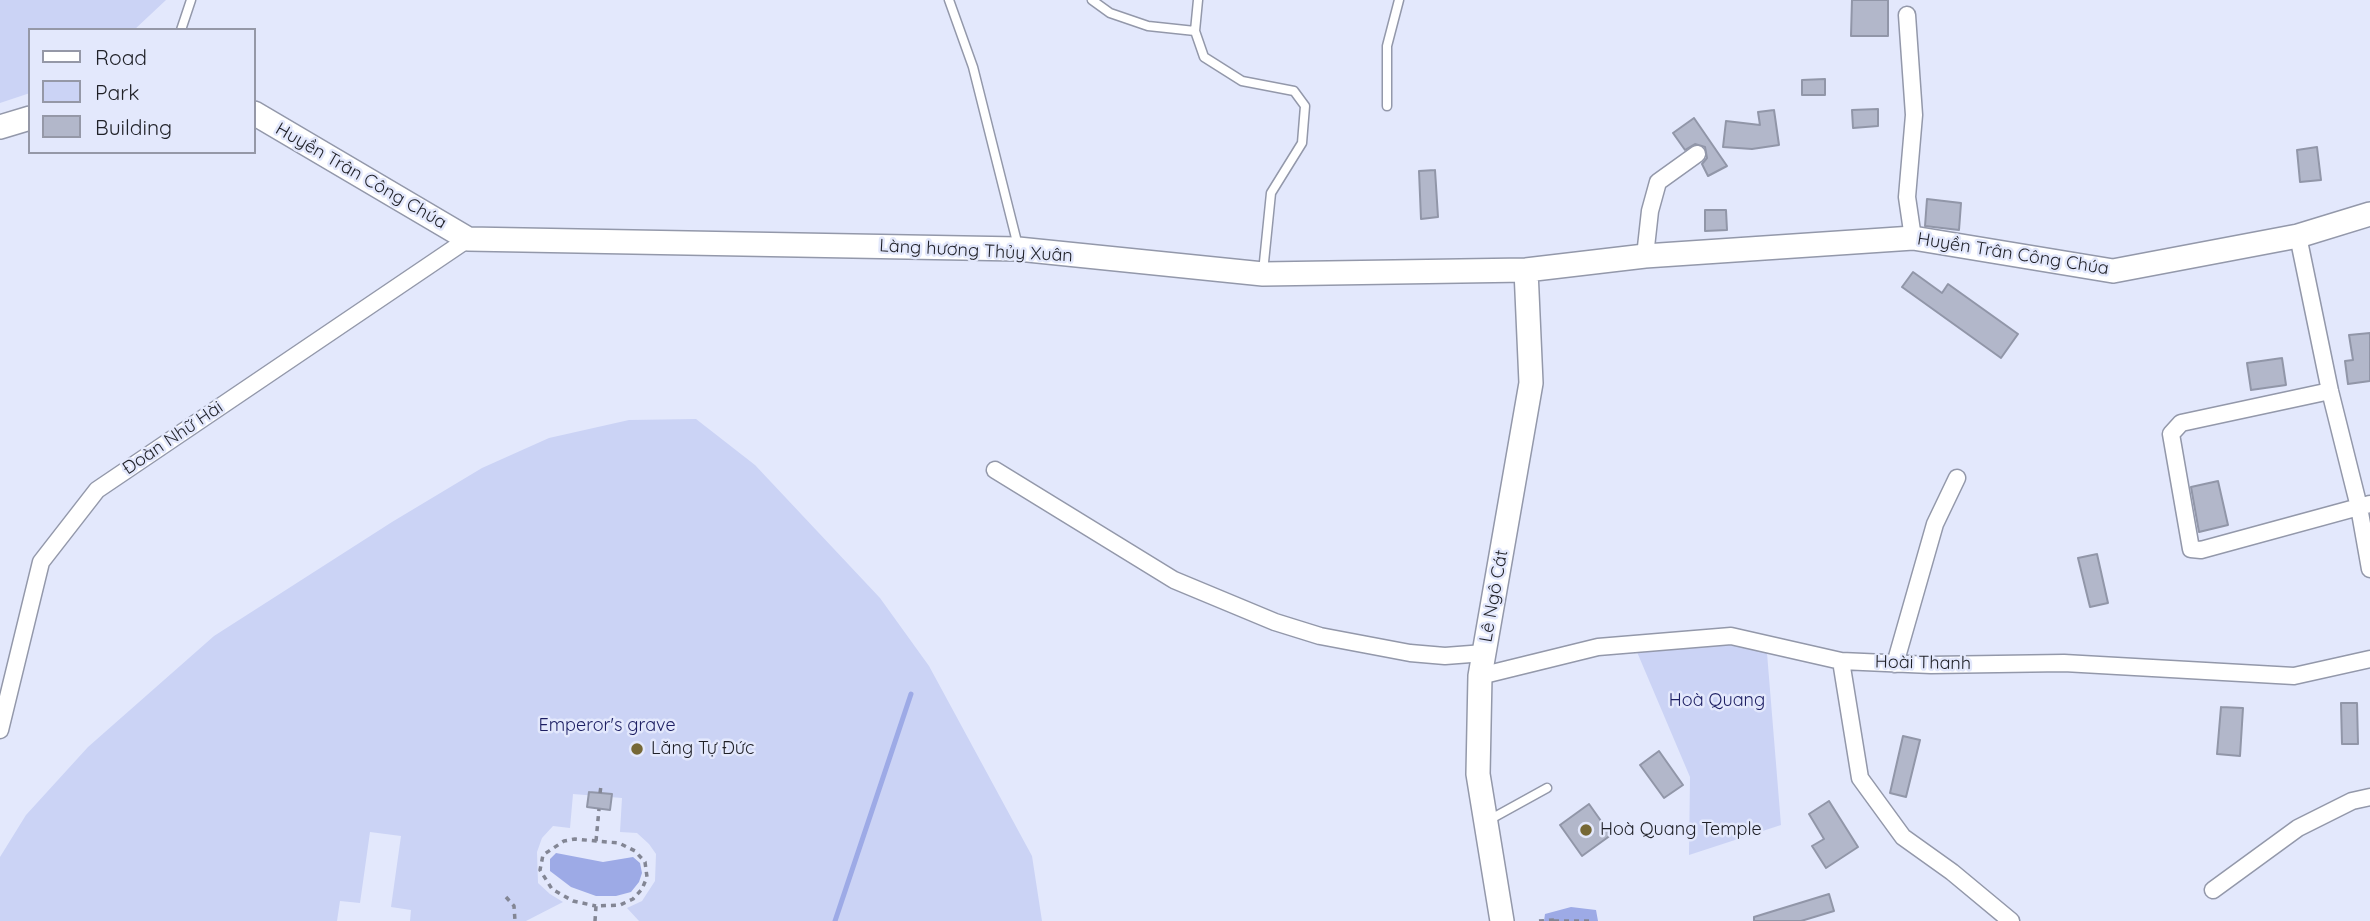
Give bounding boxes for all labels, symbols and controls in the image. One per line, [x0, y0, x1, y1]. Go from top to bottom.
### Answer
legend [28, 28, 256, 154]
text: Road [95, 44, 147, 70]
text: Park [95, 79, 139, 105]
text: Building [95, 114, 172, 140]
street label: Huyền Trân Công Chúa [272, 118, 450, 234]
street label: Huyền Trân Công Chúa [1916, 228, 2110, 280]
street label: Làng hương Thủy Xuân [879, 235, 1073, 267]
street label: Đoàn Nhữ Hài [119, 397, 227, 479]
street label: Lê Ngô Cát [1475, 548, 1513, 644]
street label: Hoài Thanh [1875, 651, 1971, 675]
park label: Hoà Quang [1669, 690, 1765, 712]
park label: Emperor's grave [538, 715, 676, 737]
place label: Lăng Tự Đức [651, 738, 754, 760]
marker: Lăng Tự Đức [629, 741, 645, 757]
place label: Hoà Quang Temple [1600, 819, 1762, 841]
marker: Hoà Quang Temple [1578, 822, 1594, 838]

